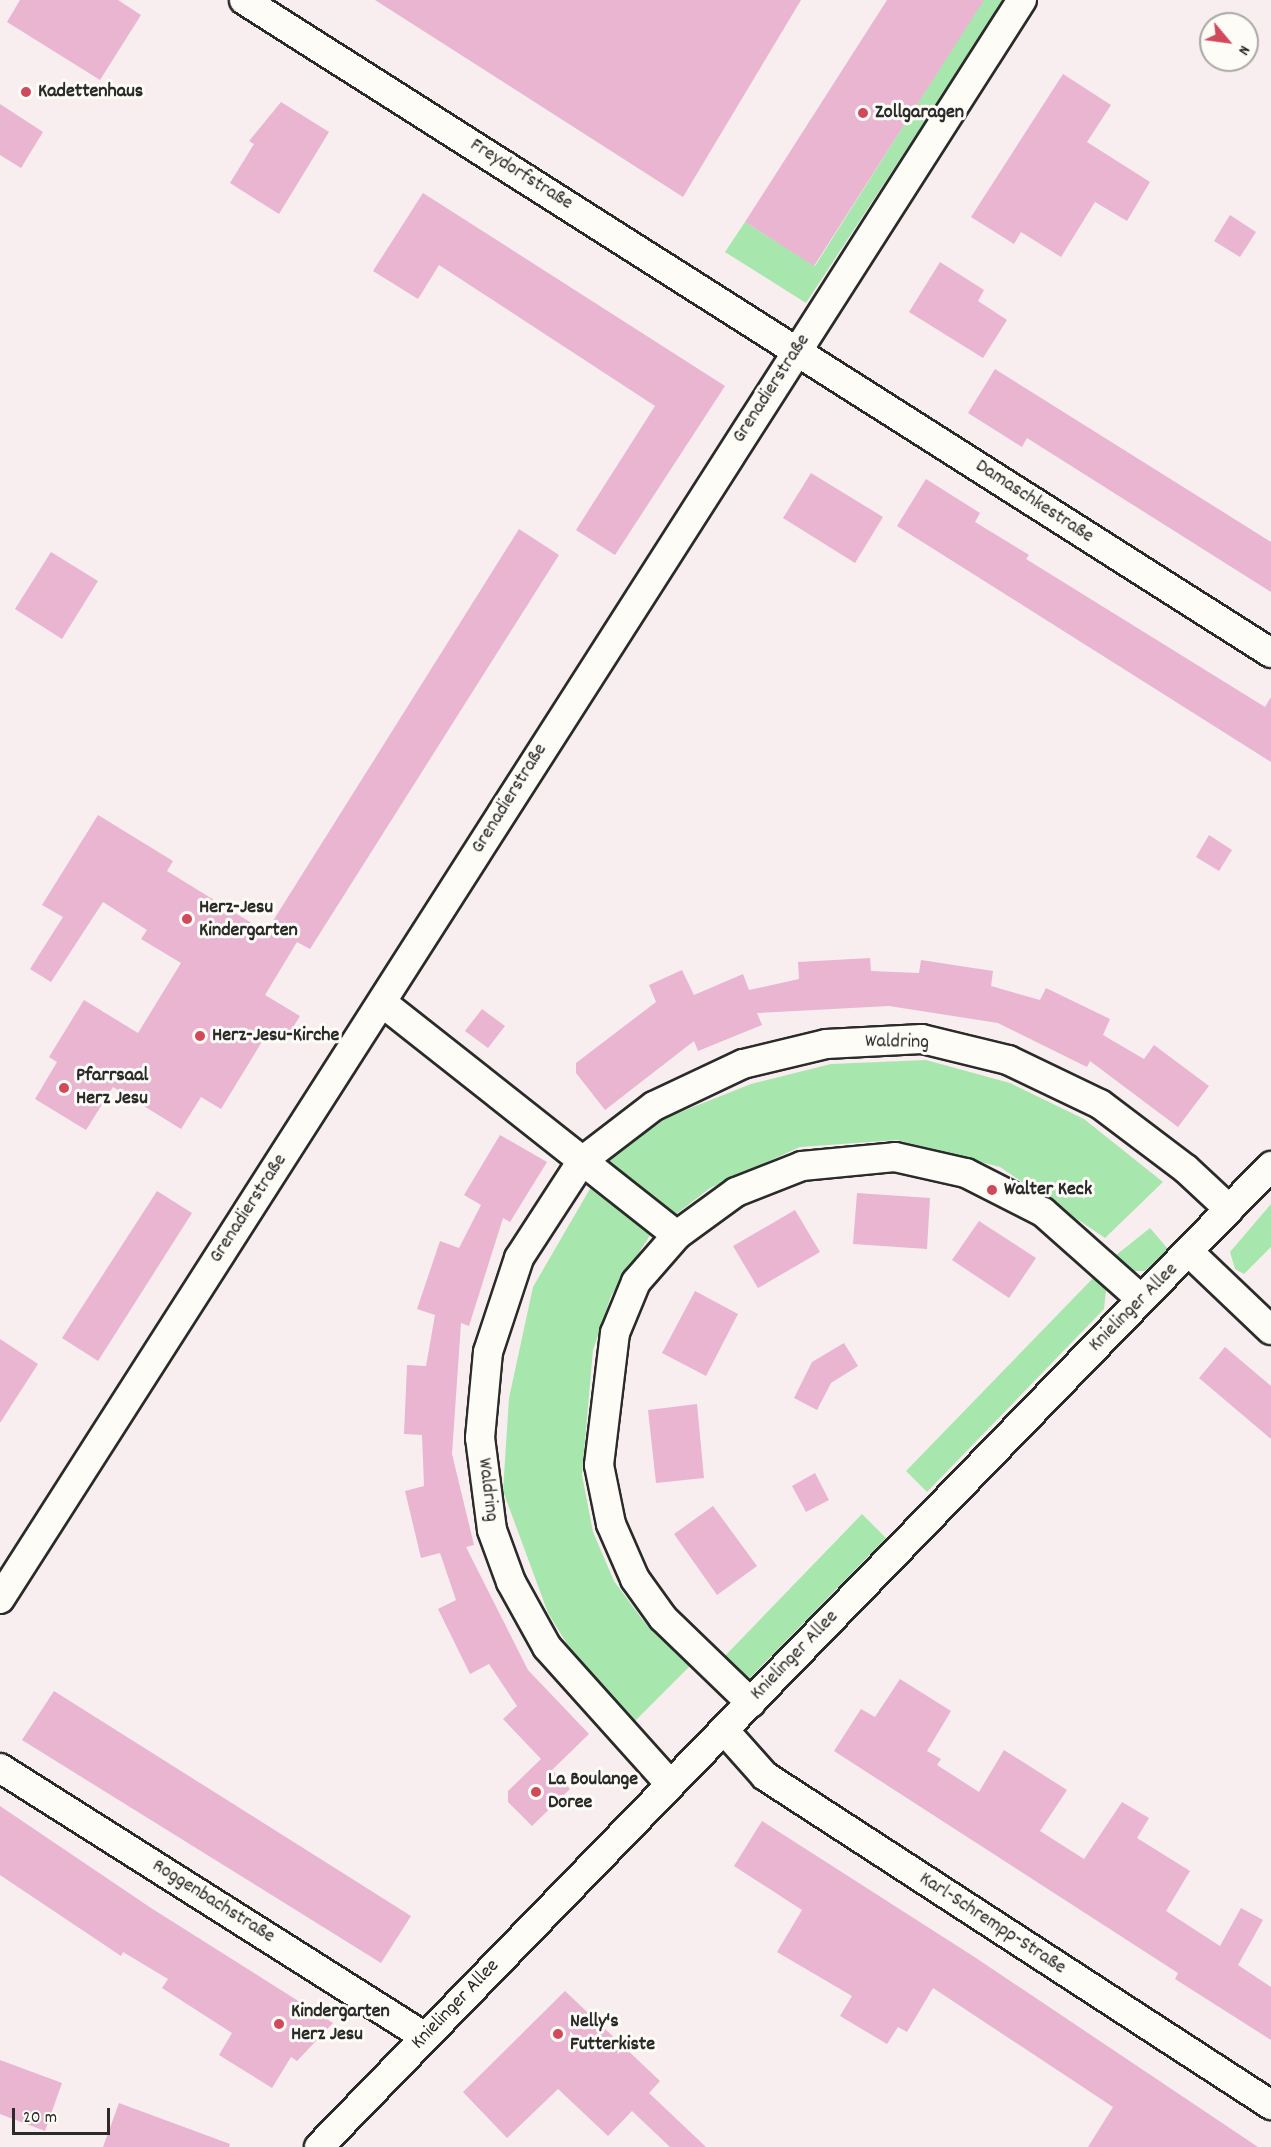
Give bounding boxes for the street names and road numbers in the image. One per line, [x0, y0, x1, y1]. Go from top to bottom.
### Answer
street label: Freydorfstraße [465, 134, 577, 216]
street label: Grenadierstraße [728, 330, 816, 448]
street label: Damaschkestraße [970, 455, 1098, 549]
street label: Grenadierstraße [467, 740, 553, 858]
street label: Waldring [865, 1030, 929, 1056]
street label: Grenadierstraße [205, 1150, 293, 1268]
street label: Knielinger Allee [1084, 1258, 1184, 1358]
street label: Waldring [471, 1457, 503, 1523]
street label: Knielinger Allee [746, 1606, 844, 1706]
street label: Roggenbachstraße [147, 1855, 279, 1949]
street label: Karl-Schrempp-Straße [914, 1868, 1070, 1980]
street label: Knielinger Allee [407, 1955, 505, 2055]

